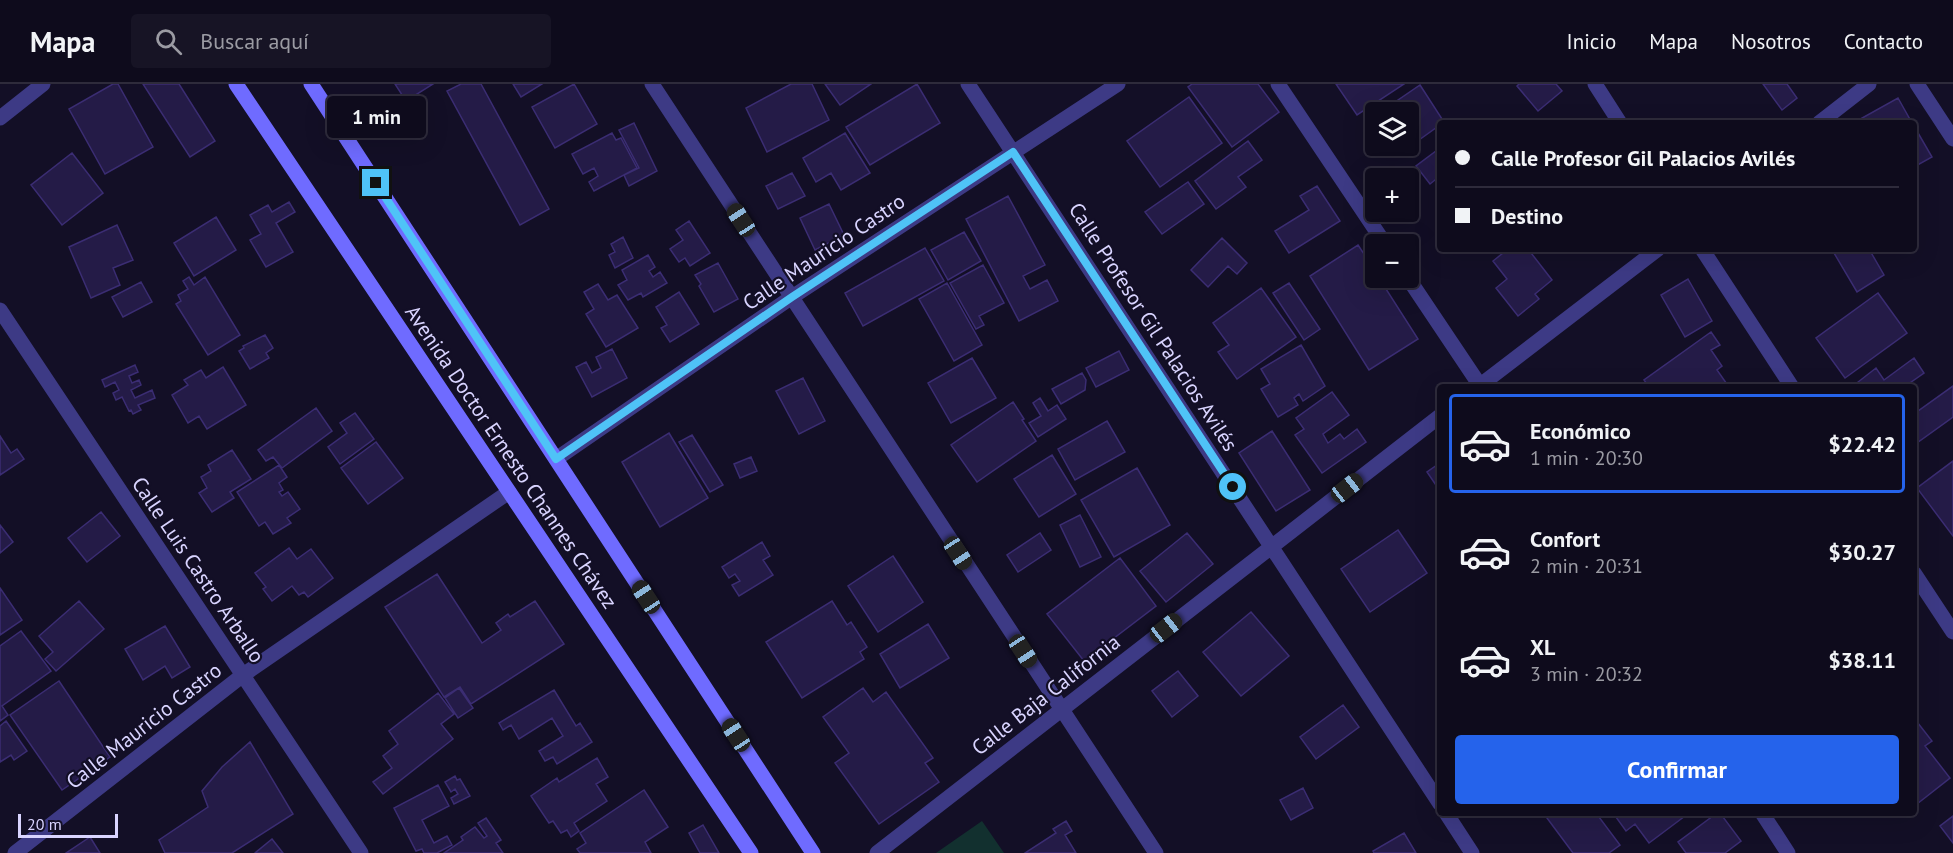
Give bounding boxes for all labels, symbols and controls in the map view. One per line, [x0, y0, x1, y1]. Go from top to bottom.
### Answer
search box [131, 14, 551, 68]
text: Mapa [30, 23, 95, 60]
icon: search [152, 25, 185, 58]
text: Buscar aquí [200, 27, 309, 55]
text: Inicio [1567, 28, 1616, 55]
text: Mapa [1649, 28, 1698, 55]
text: Nosotros [1731, 28, 1811, 55]
text: Contacto [1844, 28, 1923, 55]
callout: 1 min [326, 96, 425, 138]
map controls [1365, 102, 1419, 288]
button: layers [1365, 102, 1419, 156]
text: 1 min [352, 104, 401, 130]
text: Calle Profesor Gil Palacios Avilés [1491, 144, 1795, 172]
button: + [1365, 168, 1419, 222]
route end [362, 169, 389, 196]
street label: Calle Mauricio Castro [737, 187, 910, 316]
street label: Calle Profesor Gil Palacios Avilés [1063, 197, 1244, 456]
car [724, 200, 758, 240]
text: Destino [1491, 202, 1563, 230]
button: − [1365, 234, 1419, 288]
street label: Avenida Doctor Ernesto Channes Chávez [399, 300, 623, 614]
icon: car [1458, 417, 1512, 471]
text: Económico [1530, 417, 1631, 445]
text: $22.42 [1828, 430, 1896, 458]
text: 1 min · 20:30 [1530, 445, 1643, 471]
car [1327, 470, 1367, 506]
street label: Calle Luis Castro Arballo [126, 472, 271, 668]
route start [1219, 473, 1246, 500]
icon: car [1458, 525, 1512, 579]
text: Confort [1530, 525, 1600, 553]
car [941, 533, 975, 573]
text: $30.27 [1828, 538, 1896, 566]
text: 2 min · 20:31 [1530, 553, 1643, 579]
car [629, 577, 663, 617]
car [1146, 610, 1186, 646]
street label: Calle Baja California [966, 628, 1125, 761]
car [1006, 631, 1040, 671]
icon: car [1458, 633, 1512, 687]
text: XL [1530, 633, 1555, 661]
text: $38.11 [1828, 646, 1896, 674]
street label: Calle Mauricio Castro [60, 656, 227, 795]
text: 3 min · 20:32 [1530, 661, 1643, 687]
car [719, 715, 753, 755]
button: Confirmar [1455, 735, 1899, 804]
scale bar [18, 811, 118, 838]
text: 20 m [27, 814, 62, 834]

